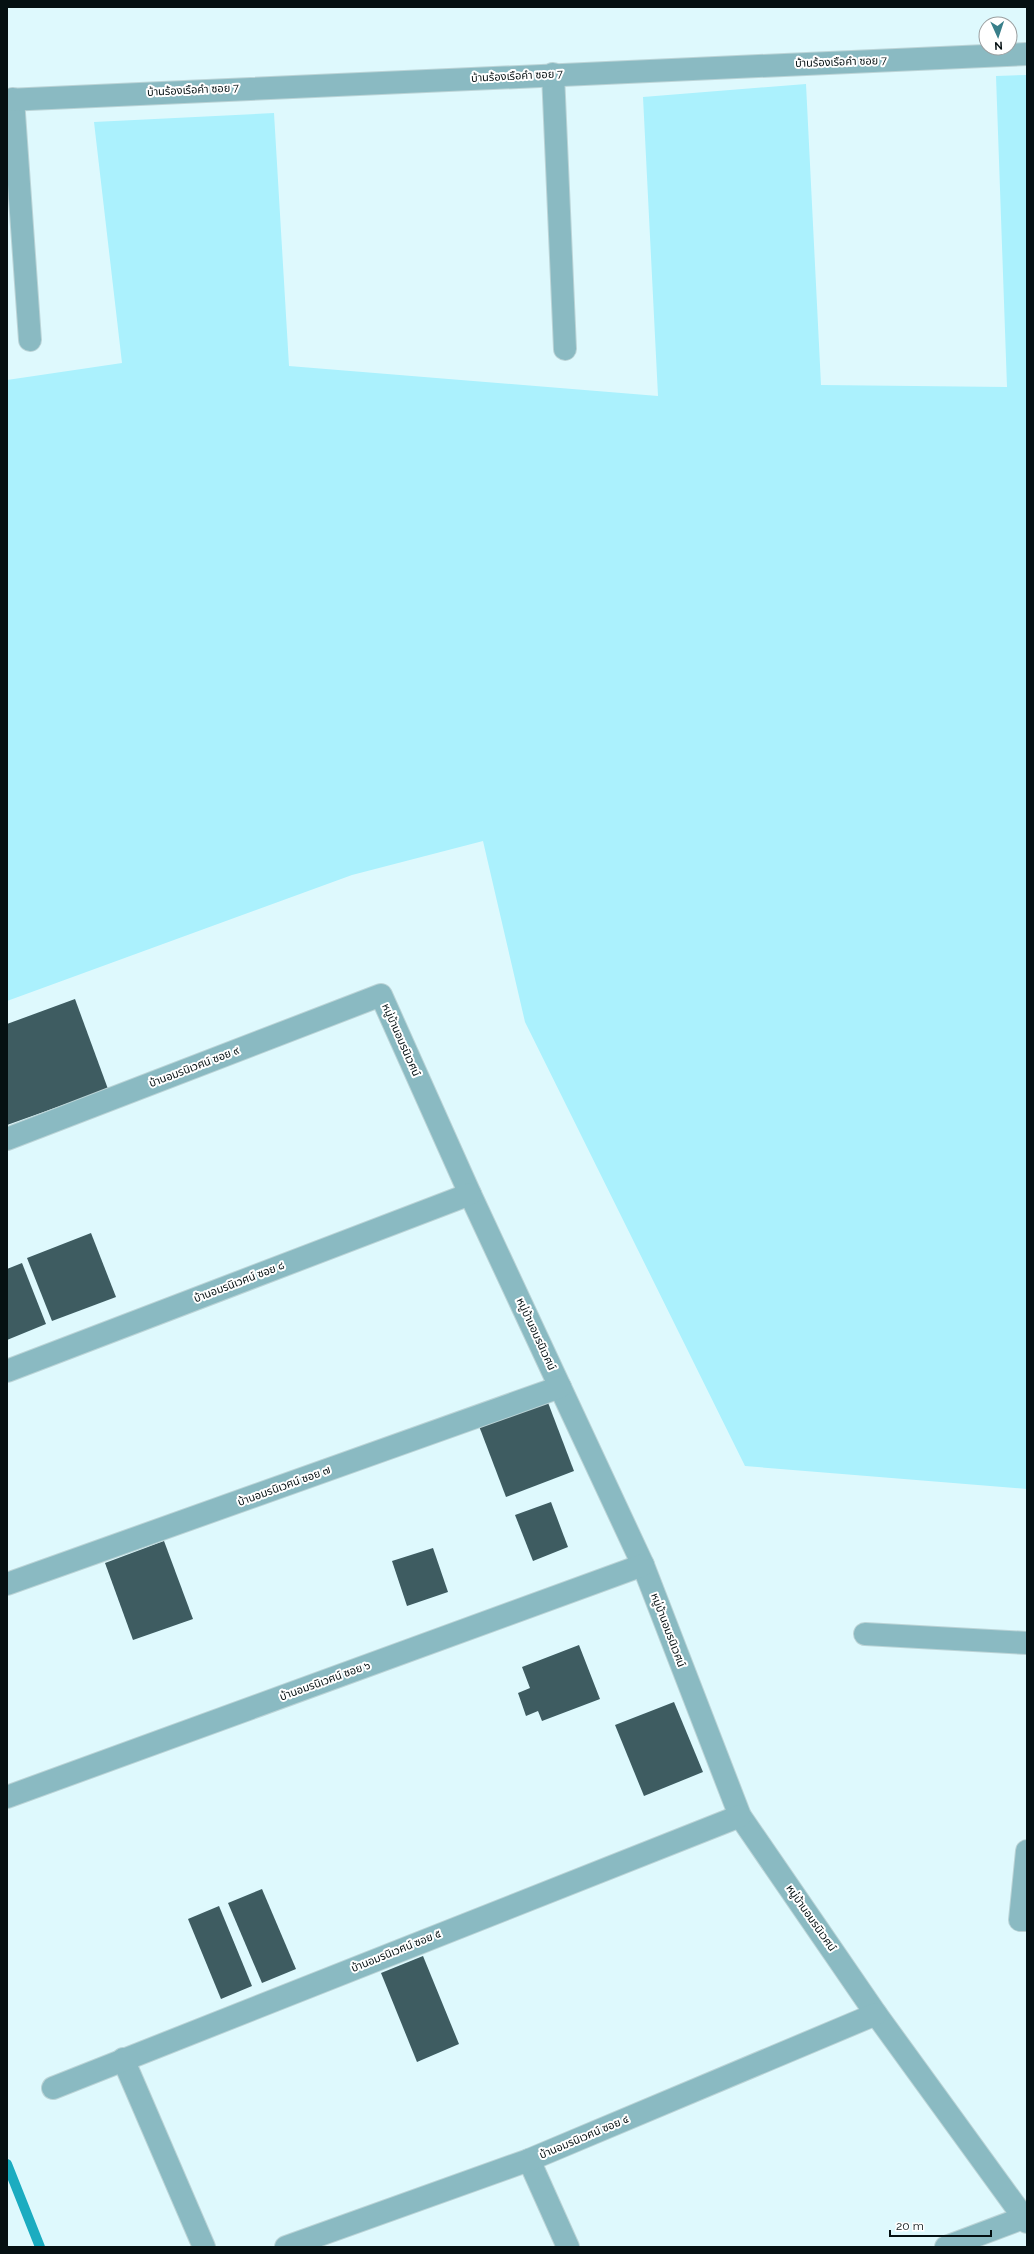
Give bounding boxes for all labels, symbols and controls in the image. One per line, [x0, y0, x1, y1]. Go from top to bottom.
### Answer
north arrow [978, 16, 1018, 56]
text: N [994, 39, 1003, 52]
street label: บ้านร้องเรือคำ ซอย 7 [795, 54, 887, 70]
street label: บ้านร้องเรือคำ ซอย 7 [471, 67, 563, 85]
street label: บ้านร้องเรือคำ ซอย 7 [147, 81, 239, 99]
street label: หมู่บ้านอมรนิเวศน์ [379, 1002, 423, 1078]
street label: บ้านอมรนิเวศน์ ซอย ๙ [147, 1044, 241, 1090]
street label: บ้านอมรนิเวศน์ ซอย ๘ [192, 1259, 286, 1305]
street label: หมู่บ้านอมรนิเวศน์ [514, 1296, 558, 1372]
street label: บ้านอมรนิเวศน์ ซอย ๗ [236, 1463, 332, 1509]
street label: หมู่บ้านอมรนิเวศน์ [648, 1591, 688, 1669]
street label: บ้านอมรนิเวศน์ ซอย ๖ [278, 1658, 372, 1703]
street label: หมู่บ้านอมรนิเวศน์ [783, 1882, 839, 1954]
street label: บ้านอมรนิเวศน์ ซอย ๕ [349, 1927, 443, 1975]
street label: บ้านอมรนิเวศน์ ซอย ๔ [537, 2112, 631, 2162]
scale bar [890, 2212, 991, 2238]
text: 20 m [896, 2219, 924, 2233]

